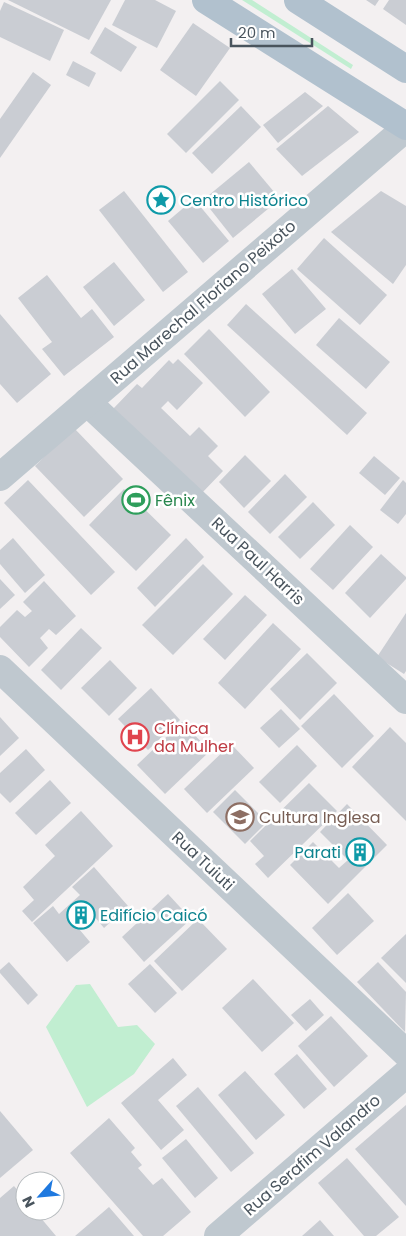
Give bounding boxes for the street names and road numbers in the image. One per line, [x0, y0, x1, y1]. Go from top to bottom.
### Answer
street label: Rua Marechal Floriano Peixoto [105, 215, 301, 389]
street label: Rua Paul Harris [206, 512, 310, 610]
street label: Rua Tuiuti [167, 826, 239, 896]
street label: Rua Serafim Valandro [239, 1089, 385, 1221]

